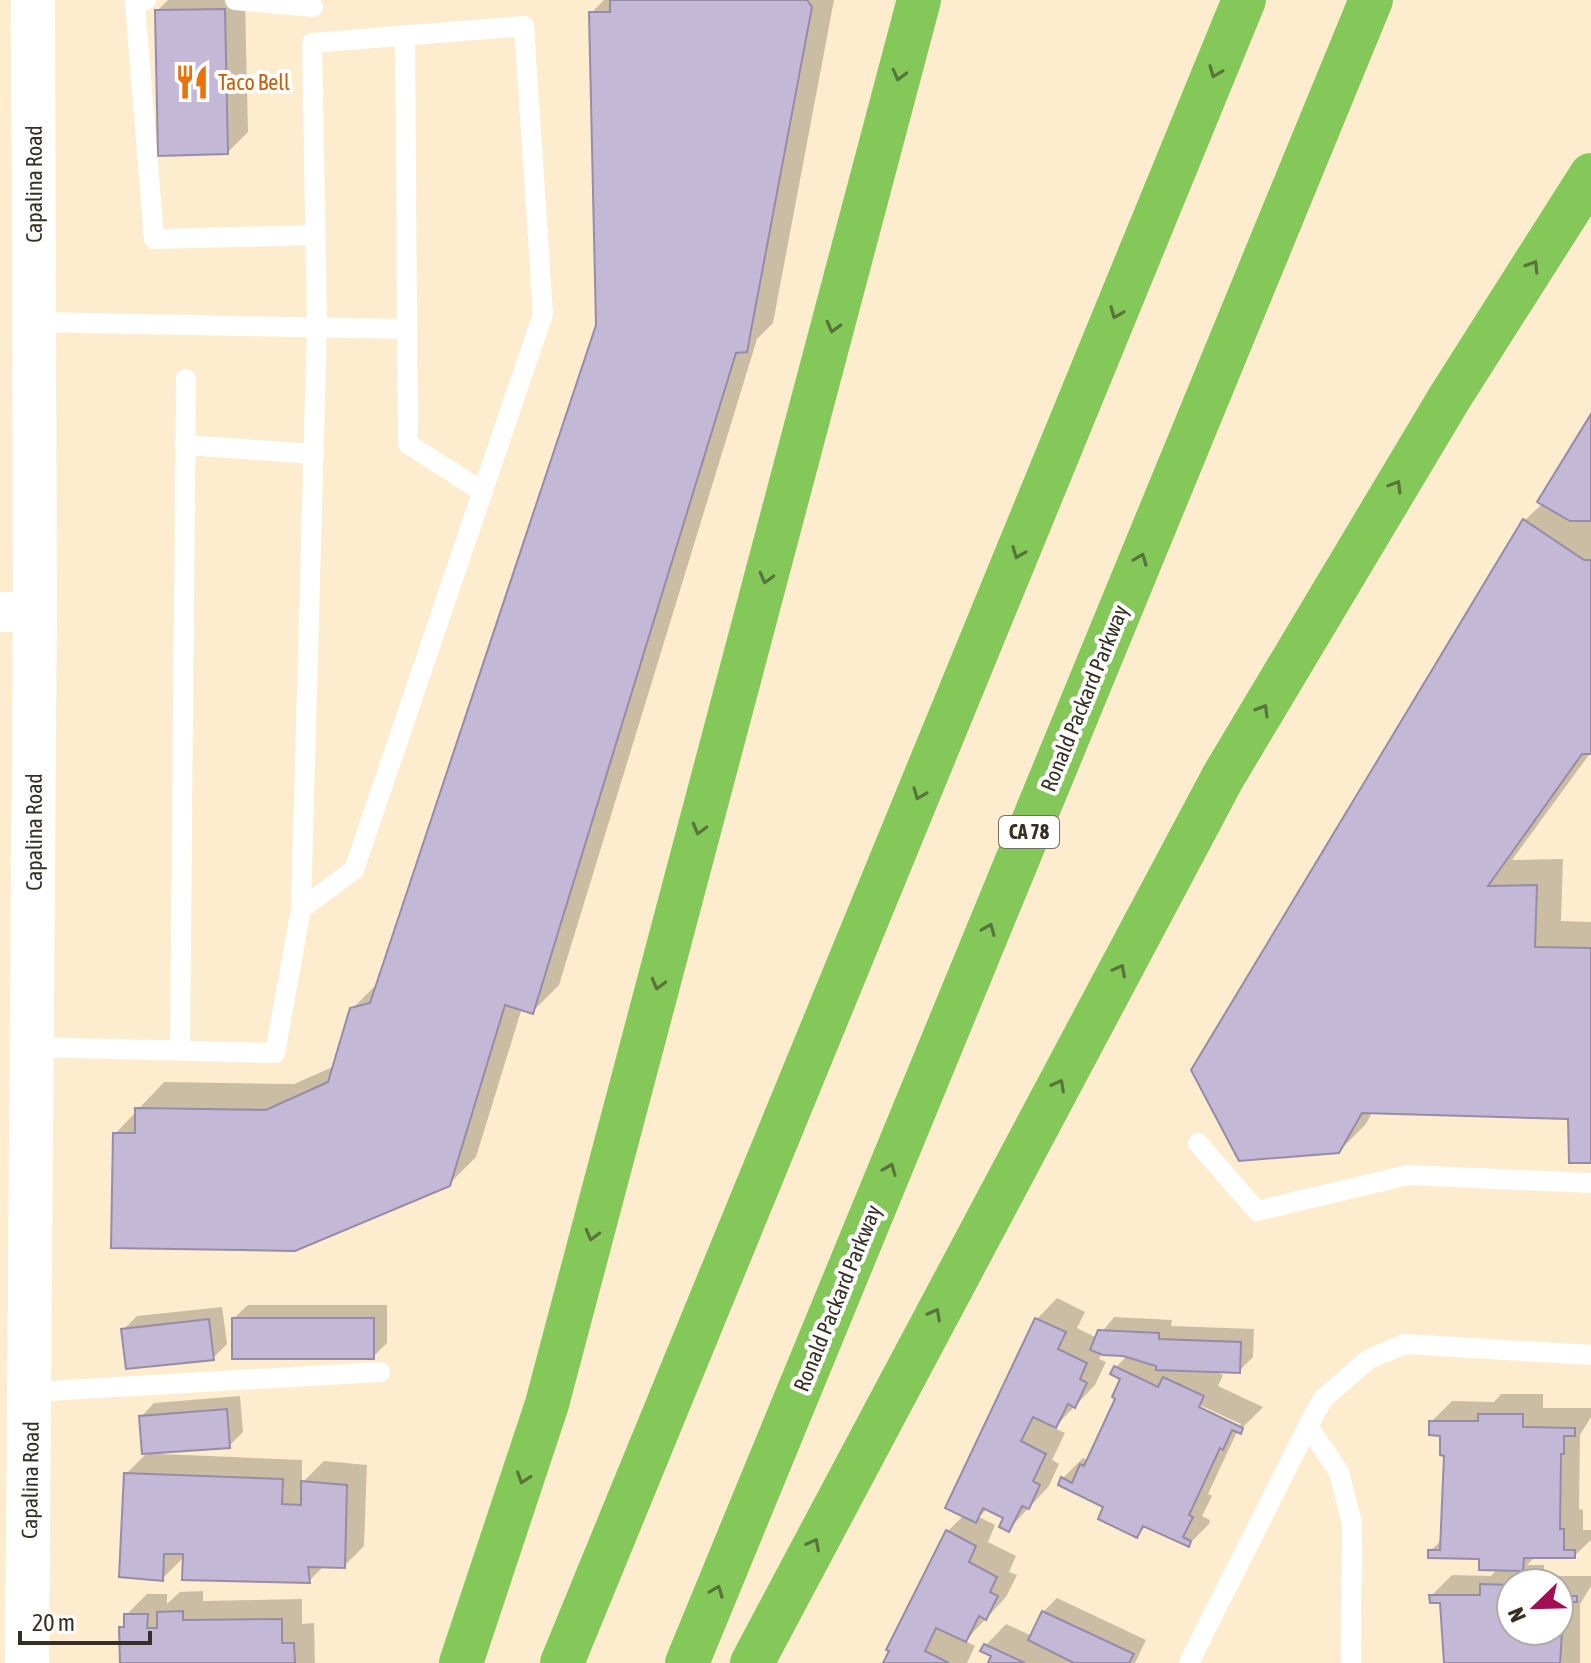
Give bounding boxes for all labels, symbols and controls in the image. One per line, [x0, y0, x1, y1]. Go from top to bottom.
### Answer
restaurant icon: Taco Bell [173, 63, 211, 101]
one-way arrow [1208, 64, 1225, 78]
one-way arrow [892, 68, 909, 82]
place label: Taco Bell [218, 69, 290, 95]
street label: Capalina Road [21, 125, 47, 243]
one-way arrow [1524, 260, 1539, 274]
one-way arrow [1110, 305, 1126, 319]
one-way arrow [825, 319, 842, 333]
one-way arrow [1386, 480, 1402, 495]
one-way arrow [1011, 545, 1027, 559]
one-way arrow [1132, 553, 1148, 567]
one-way arrow [759, 571, 775, 584]
street label: Ronald Packard Parkway [1035, 601, 1133, 795]
one-way arrow [1253, 704, 1269, 719]
street label: Capalina Road [21, 773, 47, 891]
one-way arrow [912, 786, 929, 800]
road number: CA 78 [999, 816, 1059, 848]
one-way arrow [692, 822, 709, 836]
one-way arrow [979, 923, 996, 937]
one-way arrow [1111, 963, 1126, 978]
one-way arrow [651, 976, 668, 990]
one-way arrow [1049, 1079, 1064, 1094]
one-way arrow [881, 1163, 897, 1177]
street label: Ronald Packard Parkway [788, 1201, 886, 1395]
one-way arrow [584, 1228, 601, 1242]
one-way arrow [926, 1308, 941, 1323]
street label: Capalina Road [16, 1421, 44, 1539]
one-way arrow [516, 1470, 532, 1484]
one-way arrow [805, 1538, 820, 1553]
north arrow [1495, 1567, 1575, 1647]
one-way arrow [707, 1585, 723, 1599]
scale bar [20, 1595, 150, 1645]
text: N [1502, 1604, 1531, 1626]
text: 20 m [32, 1609, 75, 1636]

